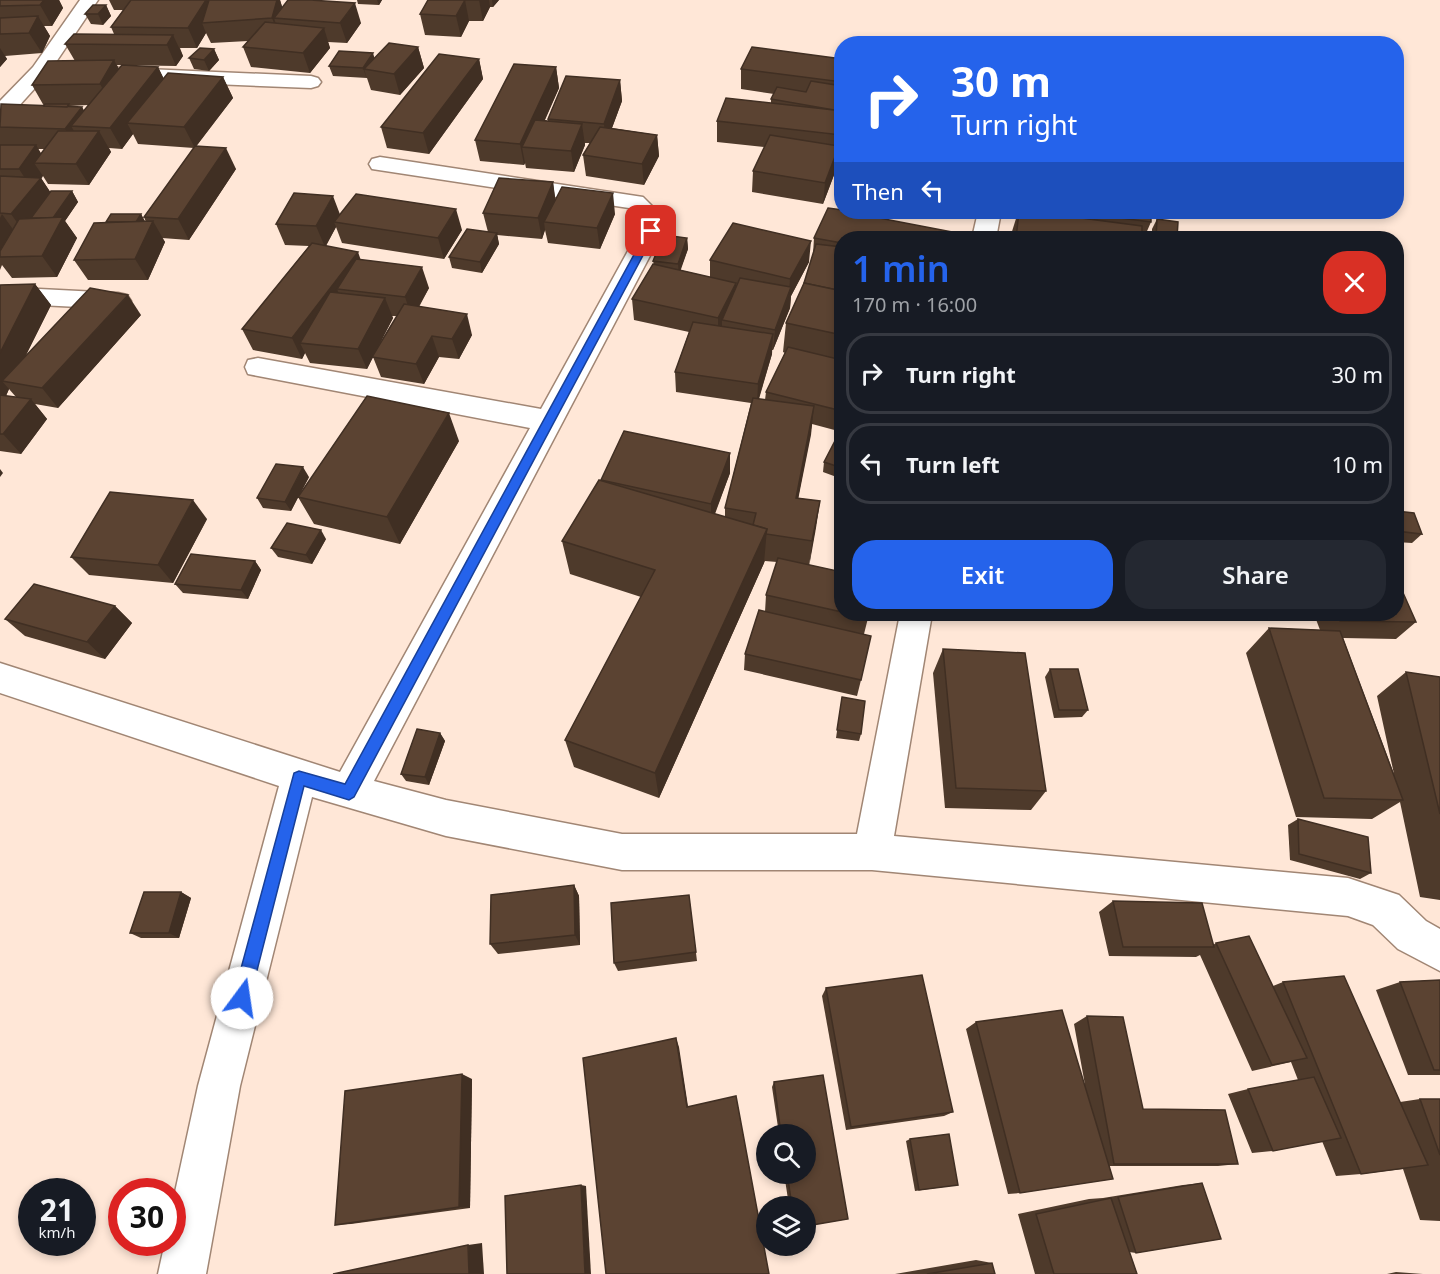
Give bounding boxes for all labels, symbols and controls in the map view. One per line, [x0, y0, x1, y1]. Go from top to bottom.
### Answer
text: 30 m [951, 52, 1051, 109]
icon: right [852, 60, 930, 138]
text: Turn right [951, 106, 1077, 143]
icon: left [916, 174, 949, 207]
text: Then [852, 176, 904, 206]
pin [625, 205, 676, 256]
icon: arrive [634, 214, 667, 247]
text: 1 min [852, 244, 950, 293]
button: close [1323, 251, 1386, 314]
text: 170 m · 16:00 [852, 291, 977, 318]
icon: right [855, 357, 888, 390]
text: Turn right [906, 359, 1016, 389]
text: 30 m [1332, 359, 1383, 389]
icon: left [855, 447, 888, 480]
text: Turn left [906, 449, 1000, 479]
text: 10 m [1332, 449, 1383, 479]
button: Exit [852, 540, 1113, 609]
button: Share [1125, 540, 1386, 609]
position arrow [210, 966, 274, 1030]
map controls [756, 1124, 816, 1256]
button: search [756, 1124, 816, 1184]
speed limit sign: 30 [108, 1178, 186, 1256]
text: 21 [40, 1189, 74, 1230]
button: layers [756, 1196, 816, 1256]
text: km/h [39, 1222, 75, 1242]

